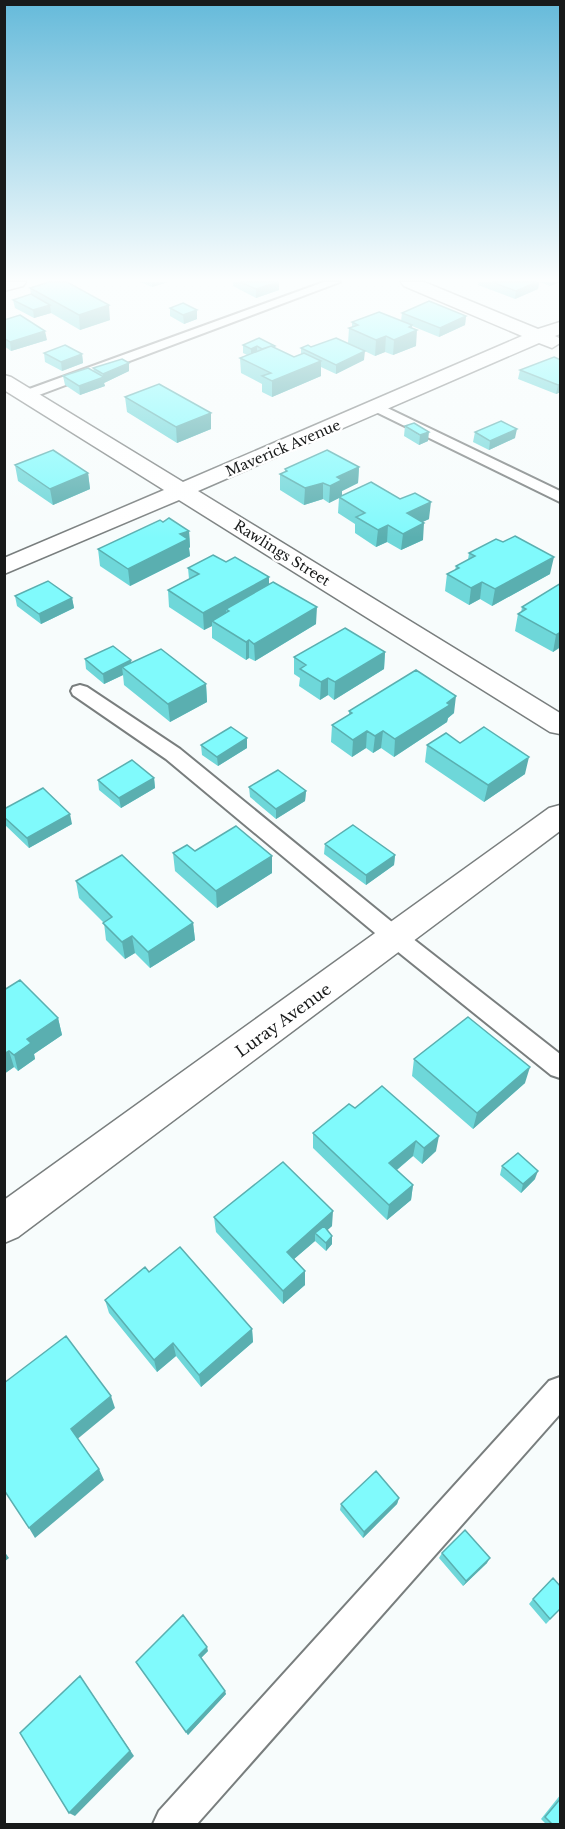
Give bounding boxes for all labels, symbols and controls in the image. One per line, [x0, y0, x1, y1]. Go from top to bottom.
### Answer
street label: Maverick Avenue [223, 416, 343, 480]
street label: Rawlings Street [231, 516, 334, 590]
street label: Luray Avenue [231, 979, 335, 1061]

